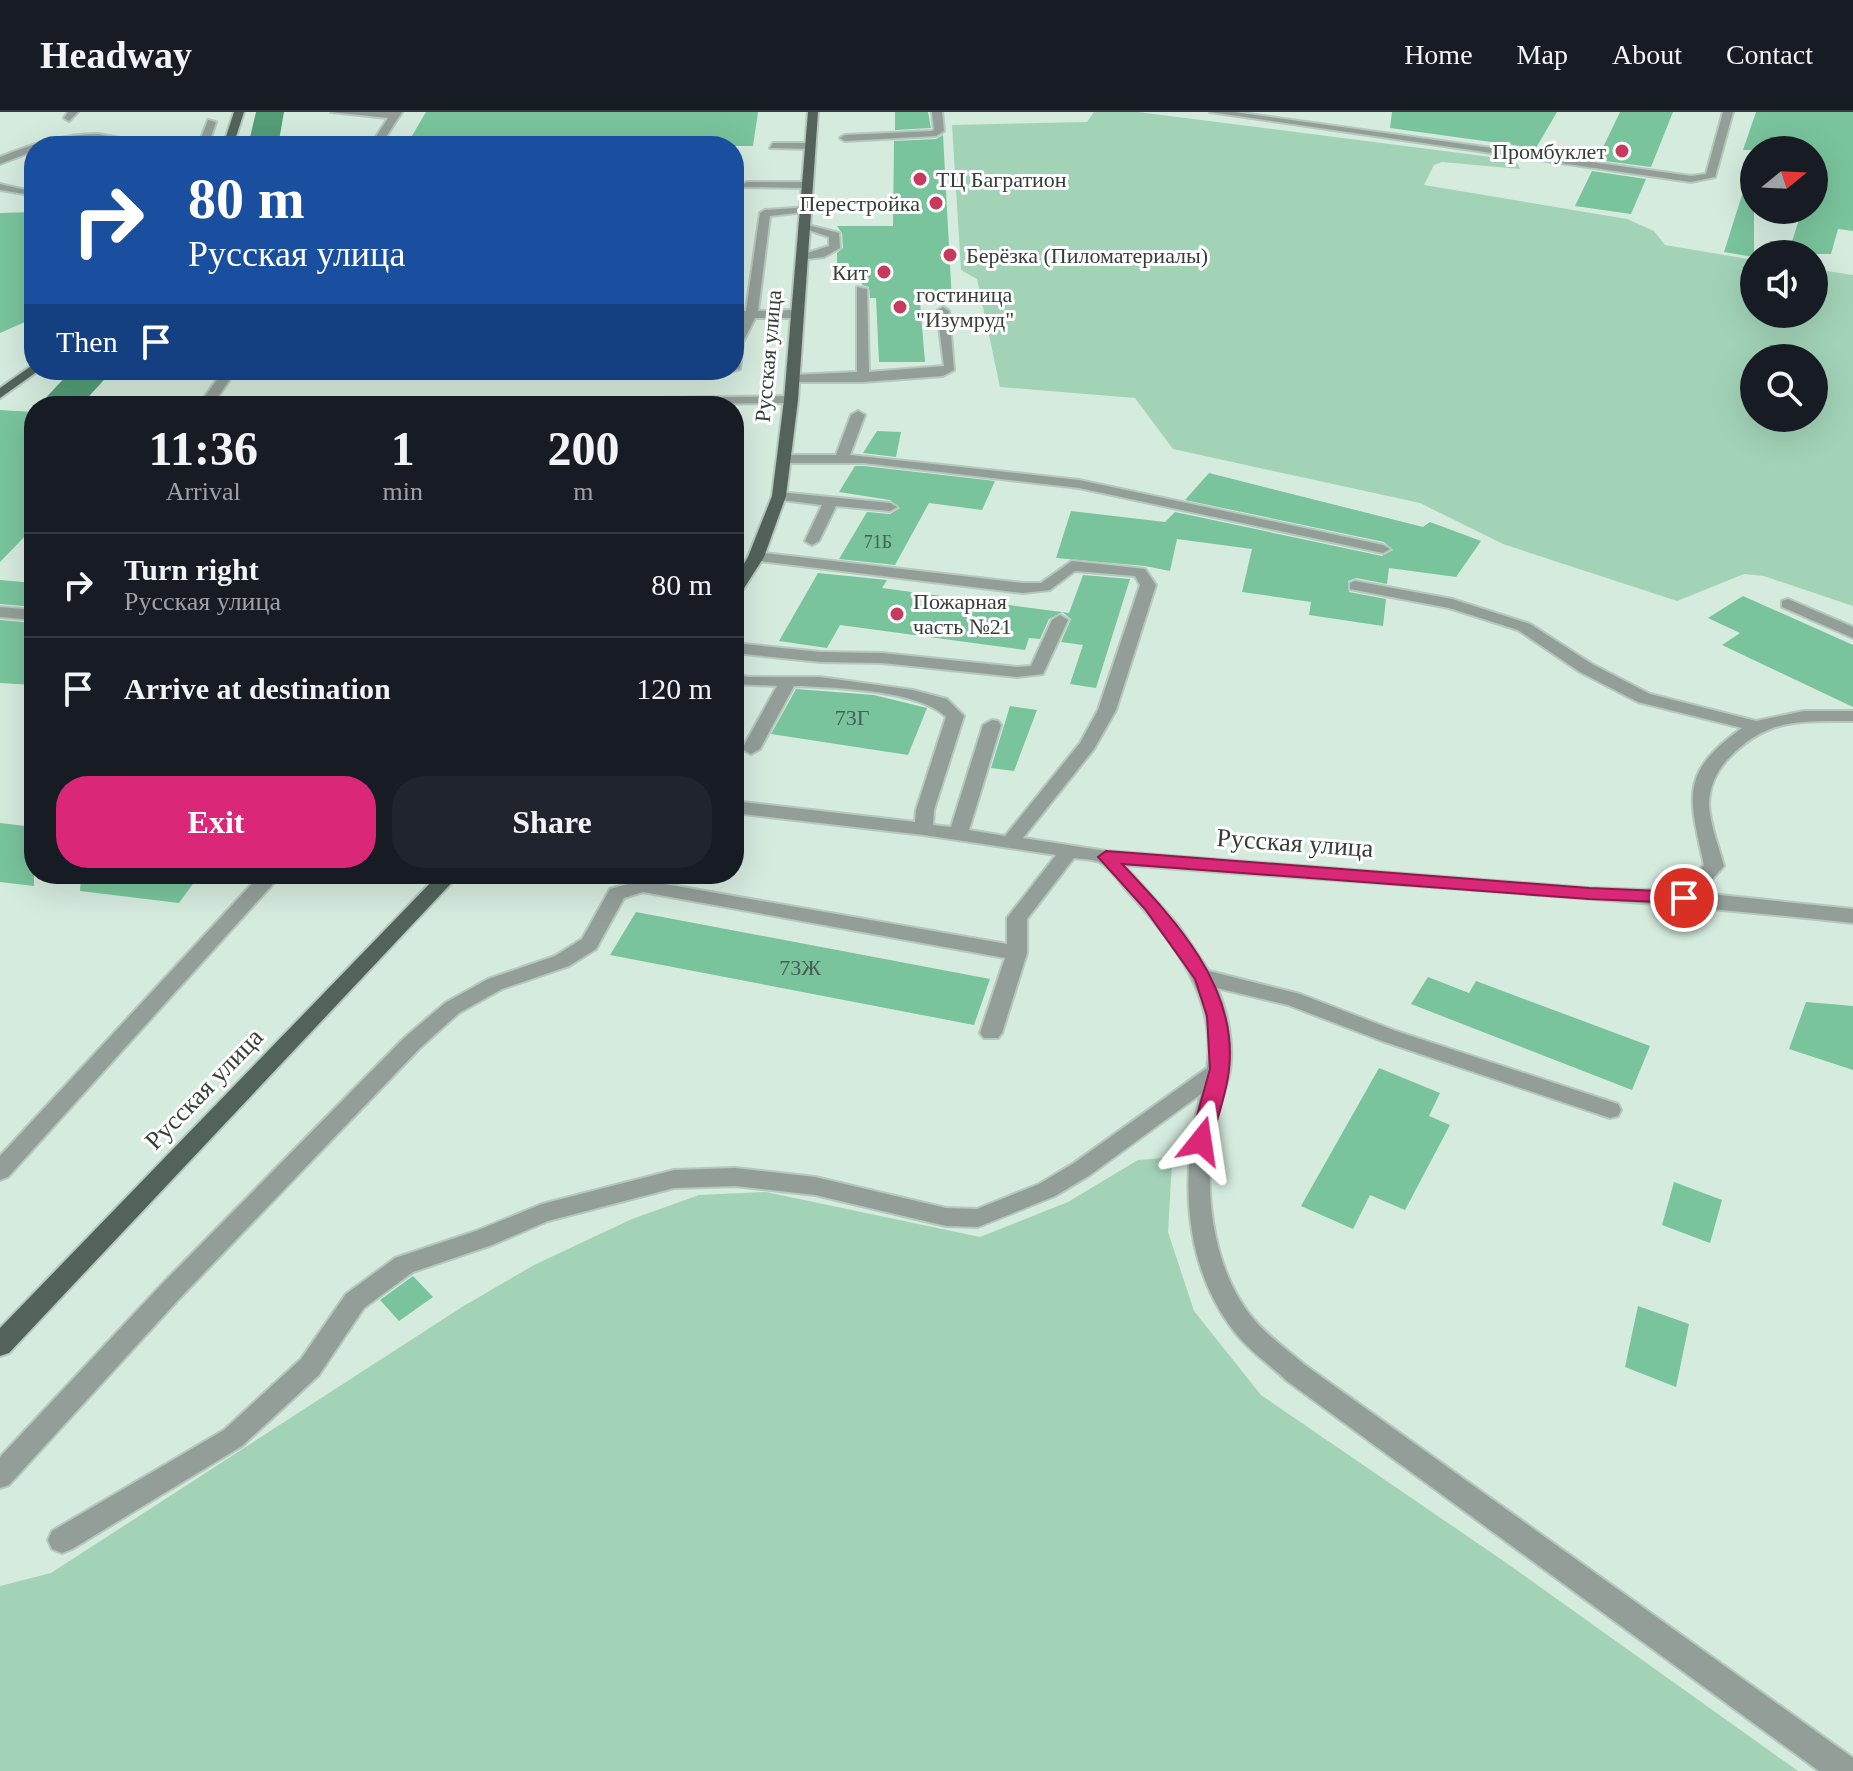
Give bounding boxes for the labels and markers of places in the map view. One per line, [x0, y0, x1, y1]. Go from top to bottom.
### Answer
place label: Промбуклет [1492, 139, 1606, 164]
marker: Промбуклет [1613, 142, 1631, 160]
place label: ТЦ Багратион [936, 167, 1067, 192]
marker: ТЦ Багратион [911, 170, 929, 188]
place label: Перестройка [799, 191, 920, 216]
marker: Перестройка [927, 194, 945, 212]
place label: Берёзка (Пиломатериалы) [966, 243, 1208, 268]
marker: Берёзка (Пиломатериалы) [941, 246, 959, 264]
place label: Кит [832, 260, 868, 285]
marker: Кит [875, 263, 893, 281]
place label: гостиница "Изумруд" [916, 282, 1014, 332]
marker: гостиница "Изумруд" [891, 298, 909, 316]
place label: Пожарная часть №21 [913, 589, 1012, 639]
marker: Пожарная часть №21 [888, 605, 906, 623]
pin [1650, 864, 1718, 932]

